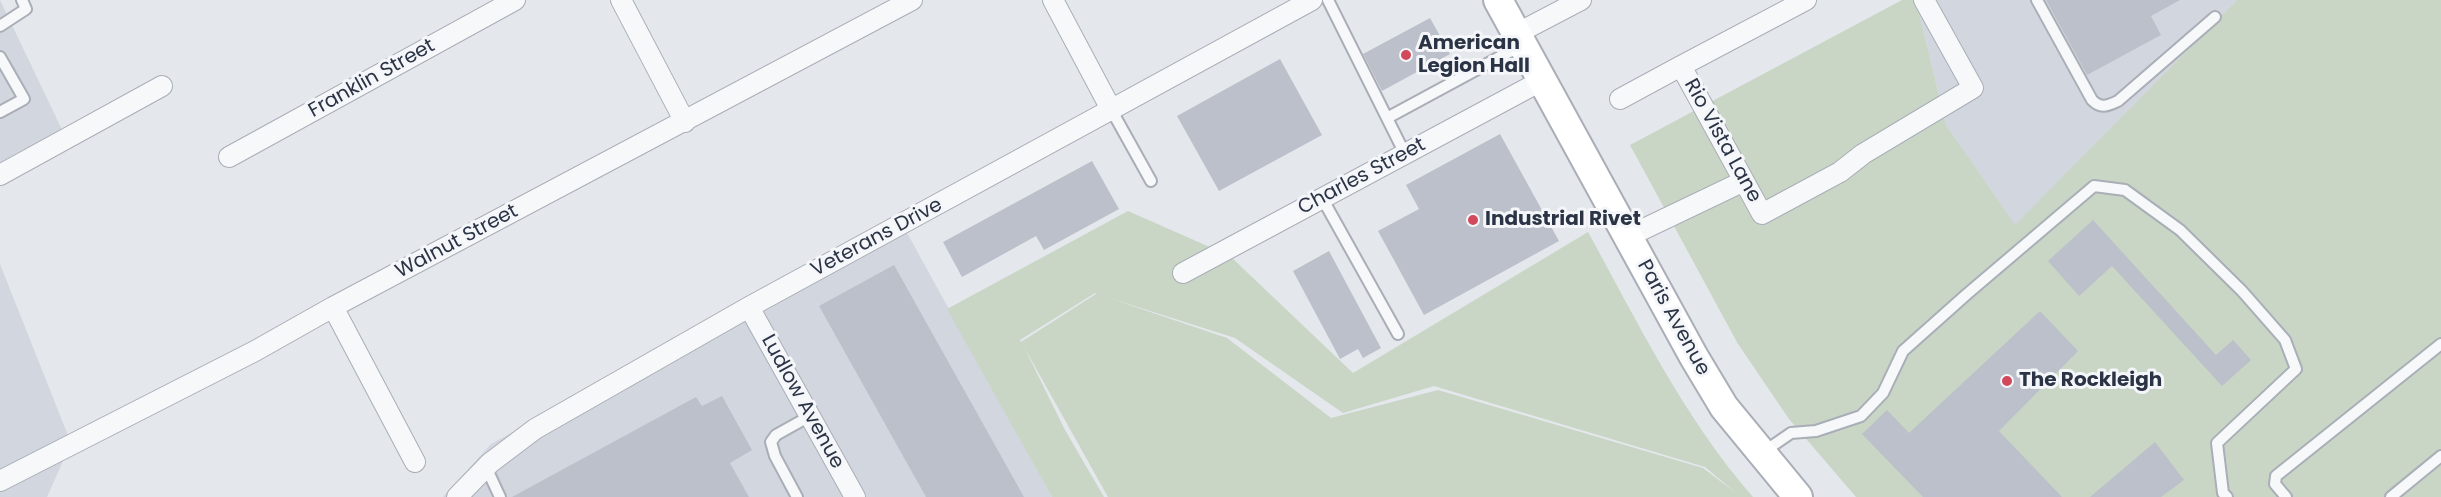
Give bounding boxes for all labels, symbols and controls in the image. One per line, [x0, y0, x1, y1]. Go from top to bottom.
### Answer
place label: American Legion Hall [1418, 32, 1530, 79]
street label: Franklin Street [305, 34, 439, 124]
marker: American Legion Hall [1399, 48, 1413, 62]
street label: Rio Vista Lane [1678, 75, 1766, 207]
street label: Charles Street [1294, 133, 1430, 221]
street label: Veterans Drive [807, 193, 947, 283]
street label: Walnut Street [392, 200, 522, 284]
place label: Industrial Rivet [1485, 208, 1641, 232]
marker: Industrial Rivet [1466, 213, 1480, 227]
street label: Paris Avenue [1631, 256, 1715, 380]
street label: Ludlow Avenue [755, 331, 849, 473]
place label: The Rockleigh [2019, 369, 2162, 393]
marker: The Rockleigh [2000, 374, 2014, 388]

